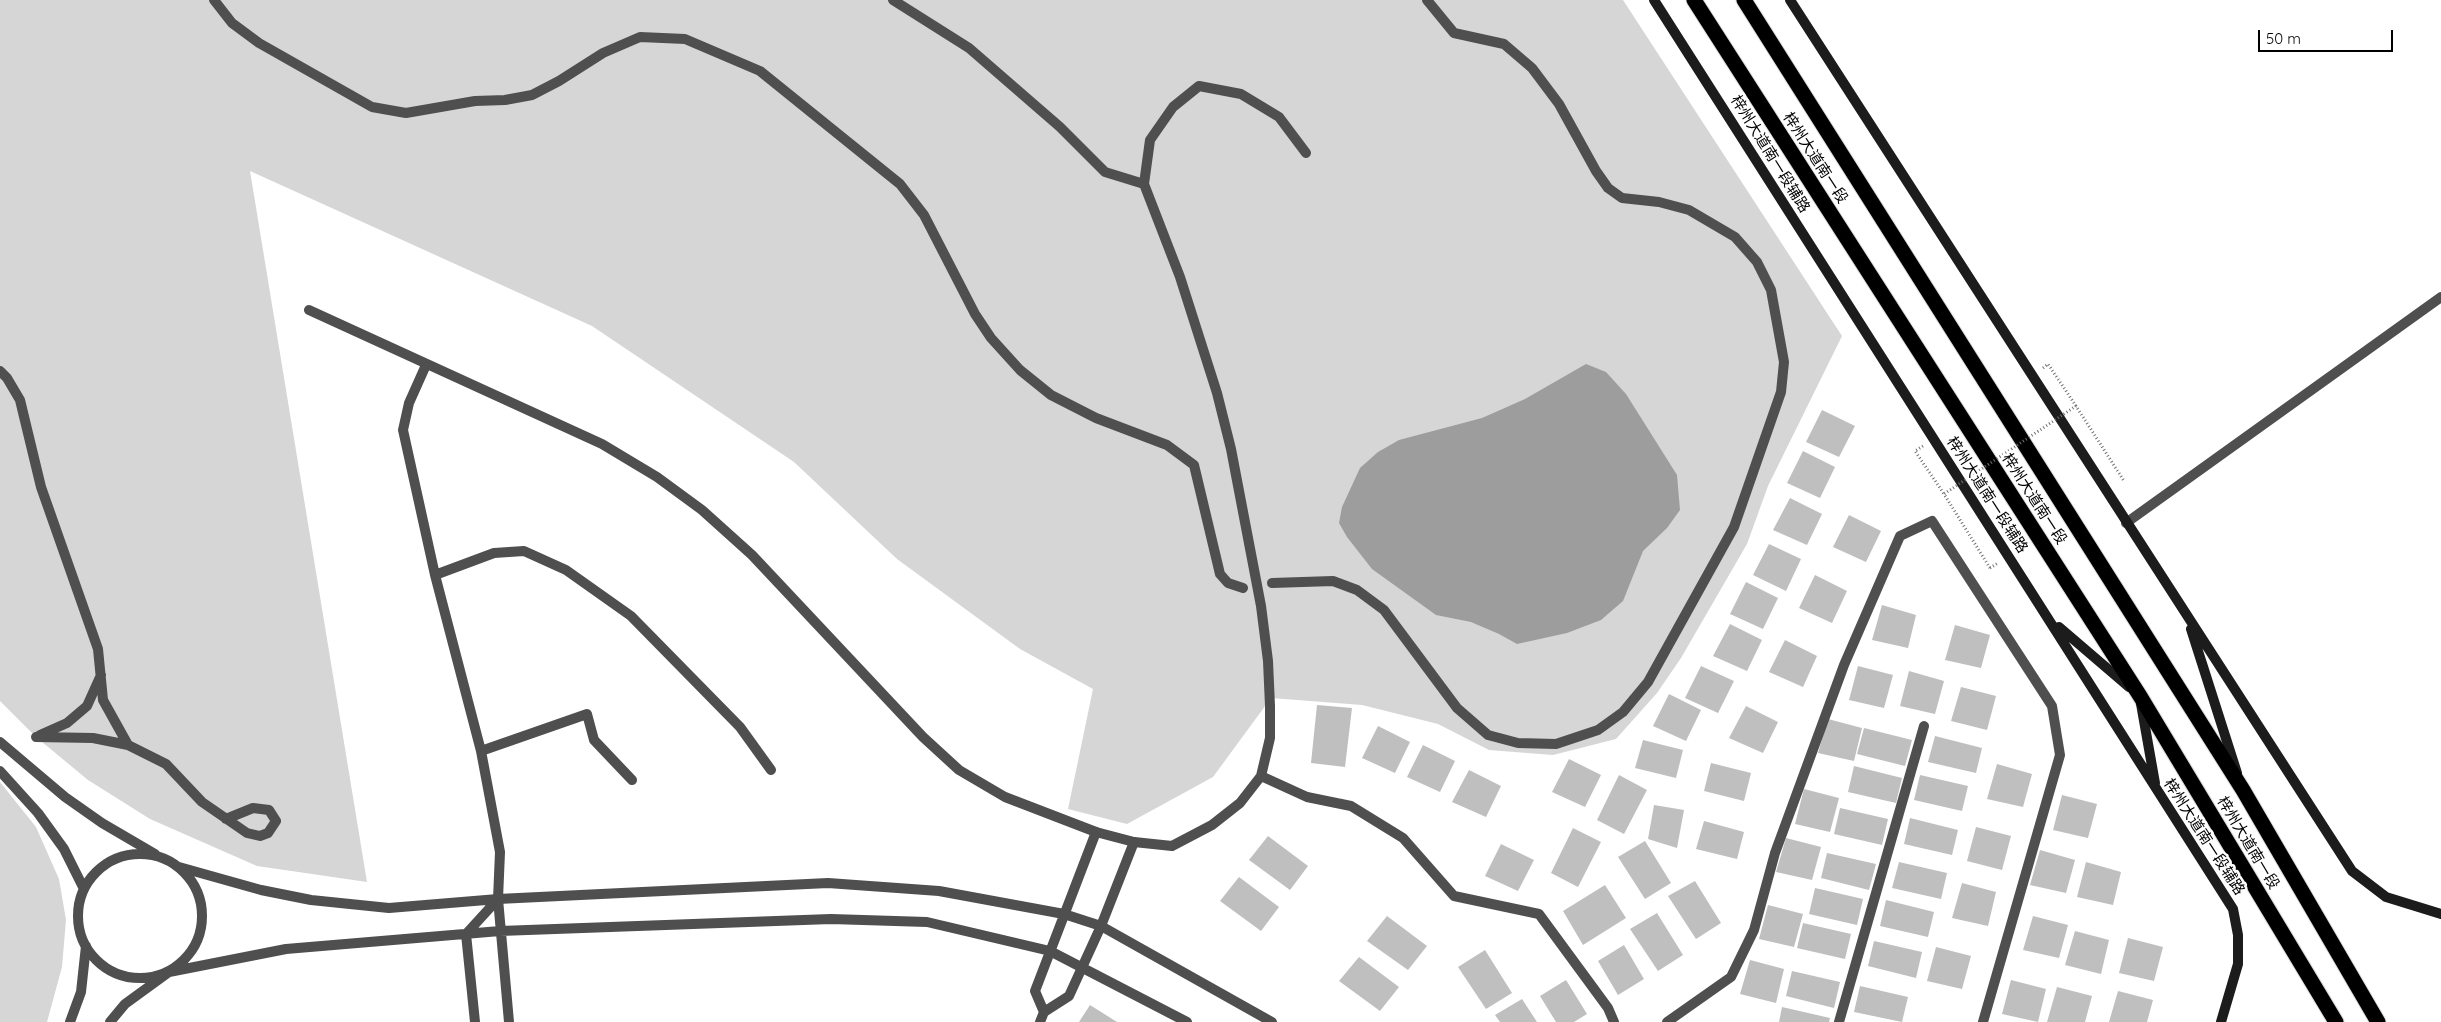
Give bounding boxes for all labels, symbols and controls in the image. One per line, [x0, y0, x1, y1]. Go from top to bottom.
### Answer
scale bar [2261, 20, 2396, 52]
text: 50 m [2266, 29, 2301, 48]
street label: 梓州大道南一段辅路 [1727, 92, 1813, 216]
street label: 梓州大道南一段 [1779, 109, 1851, 207]
street label: 梓州大道南一段辅路 [1943, 433, 2031, 557]
street label: 梓州大道南一段 [1998, 450, 2070, 548]
street label: 梓州大道南一段辅路 [2160, 775, 2248, 899]
street label: 梓州大道南一段 [2213, 793, 2283, 893]

